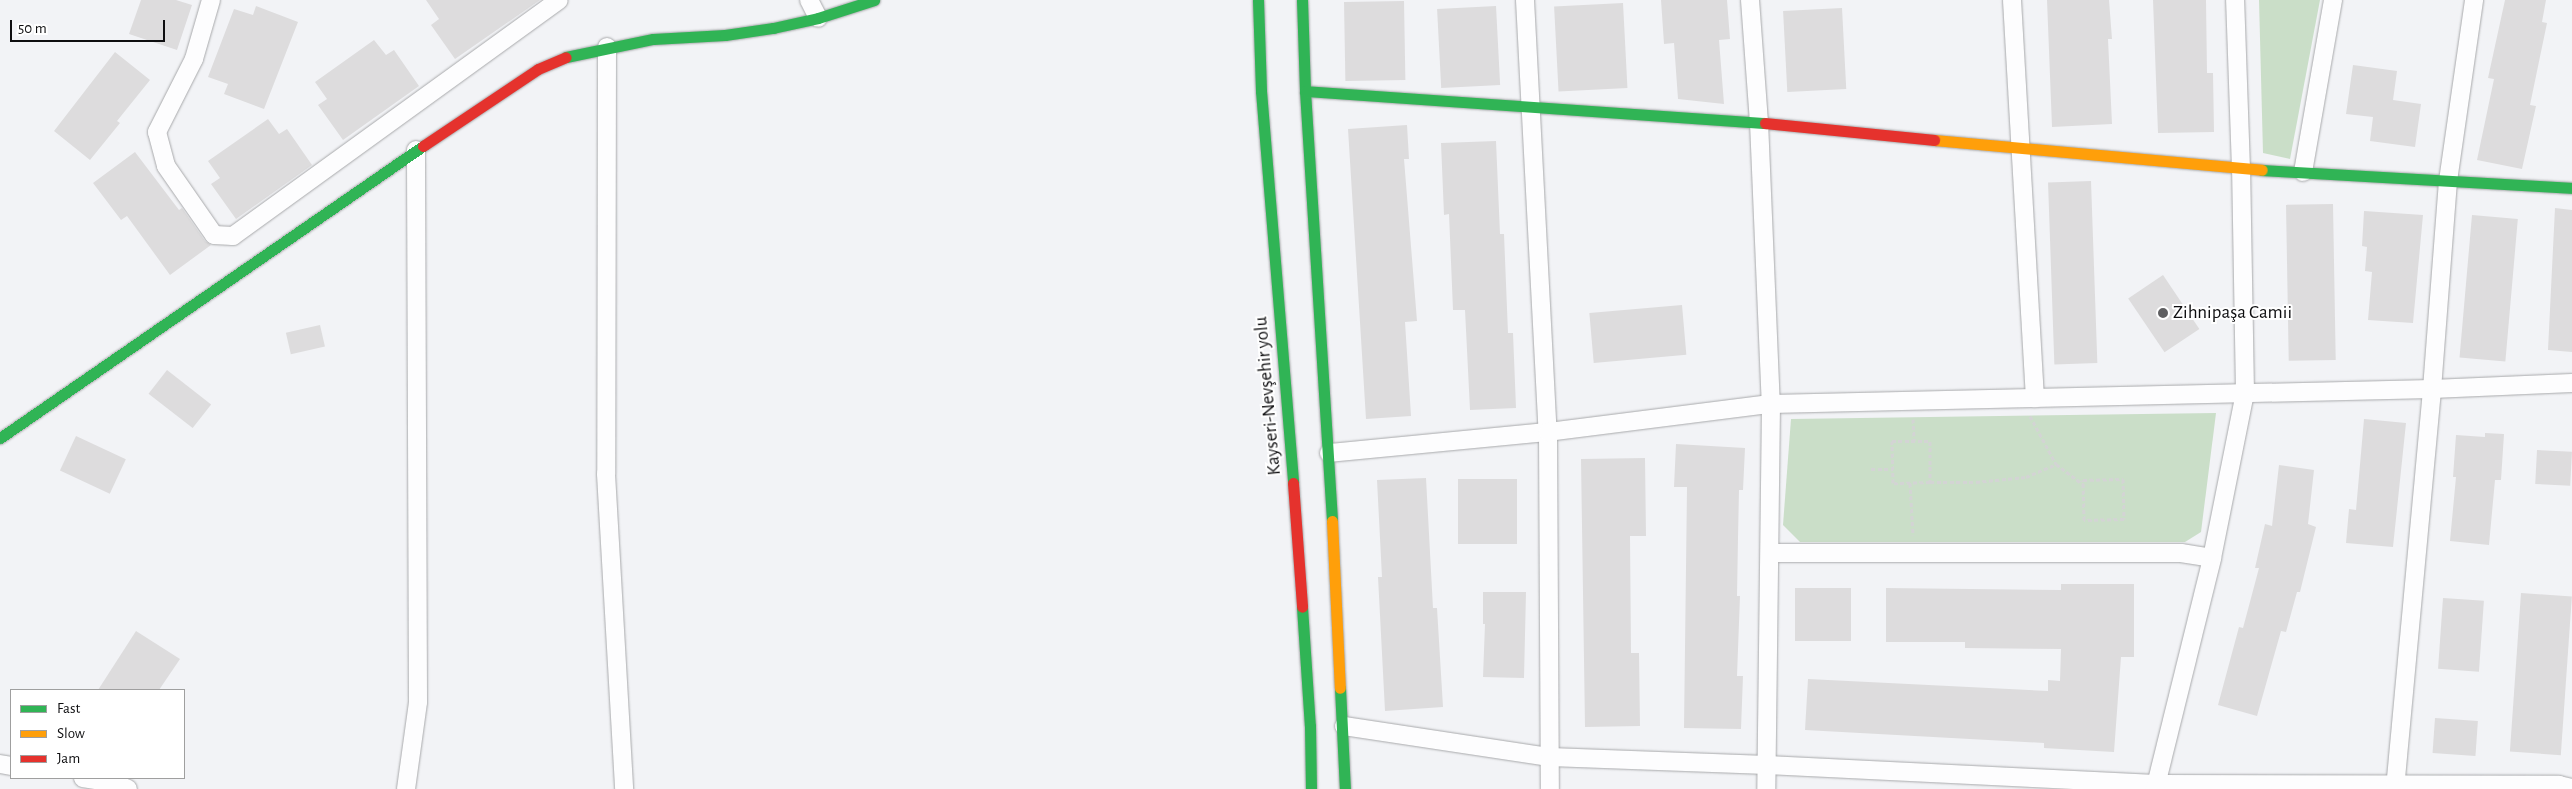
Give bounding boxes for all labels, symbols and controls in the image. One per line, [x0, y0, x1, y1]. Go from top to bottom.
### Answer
scale bar [12, 10, 168, 42]
text: 50 m [18, 21, 47, 36]
place label: Zihnipaşa Camii [2173, 302, 2292, 324]
marker: Zihnipaşa Camii [2157, 307, 2169, 319]
street label: Kayseri-Nevşehir yolu [1250, 316, 1286, 476]
legend [10, 689, 185, 779]
text: Fast [57, 701, 80, 716]
text: Slow [57, 726, 85, 741]
text: Jam [57, 751, 80, 766]

